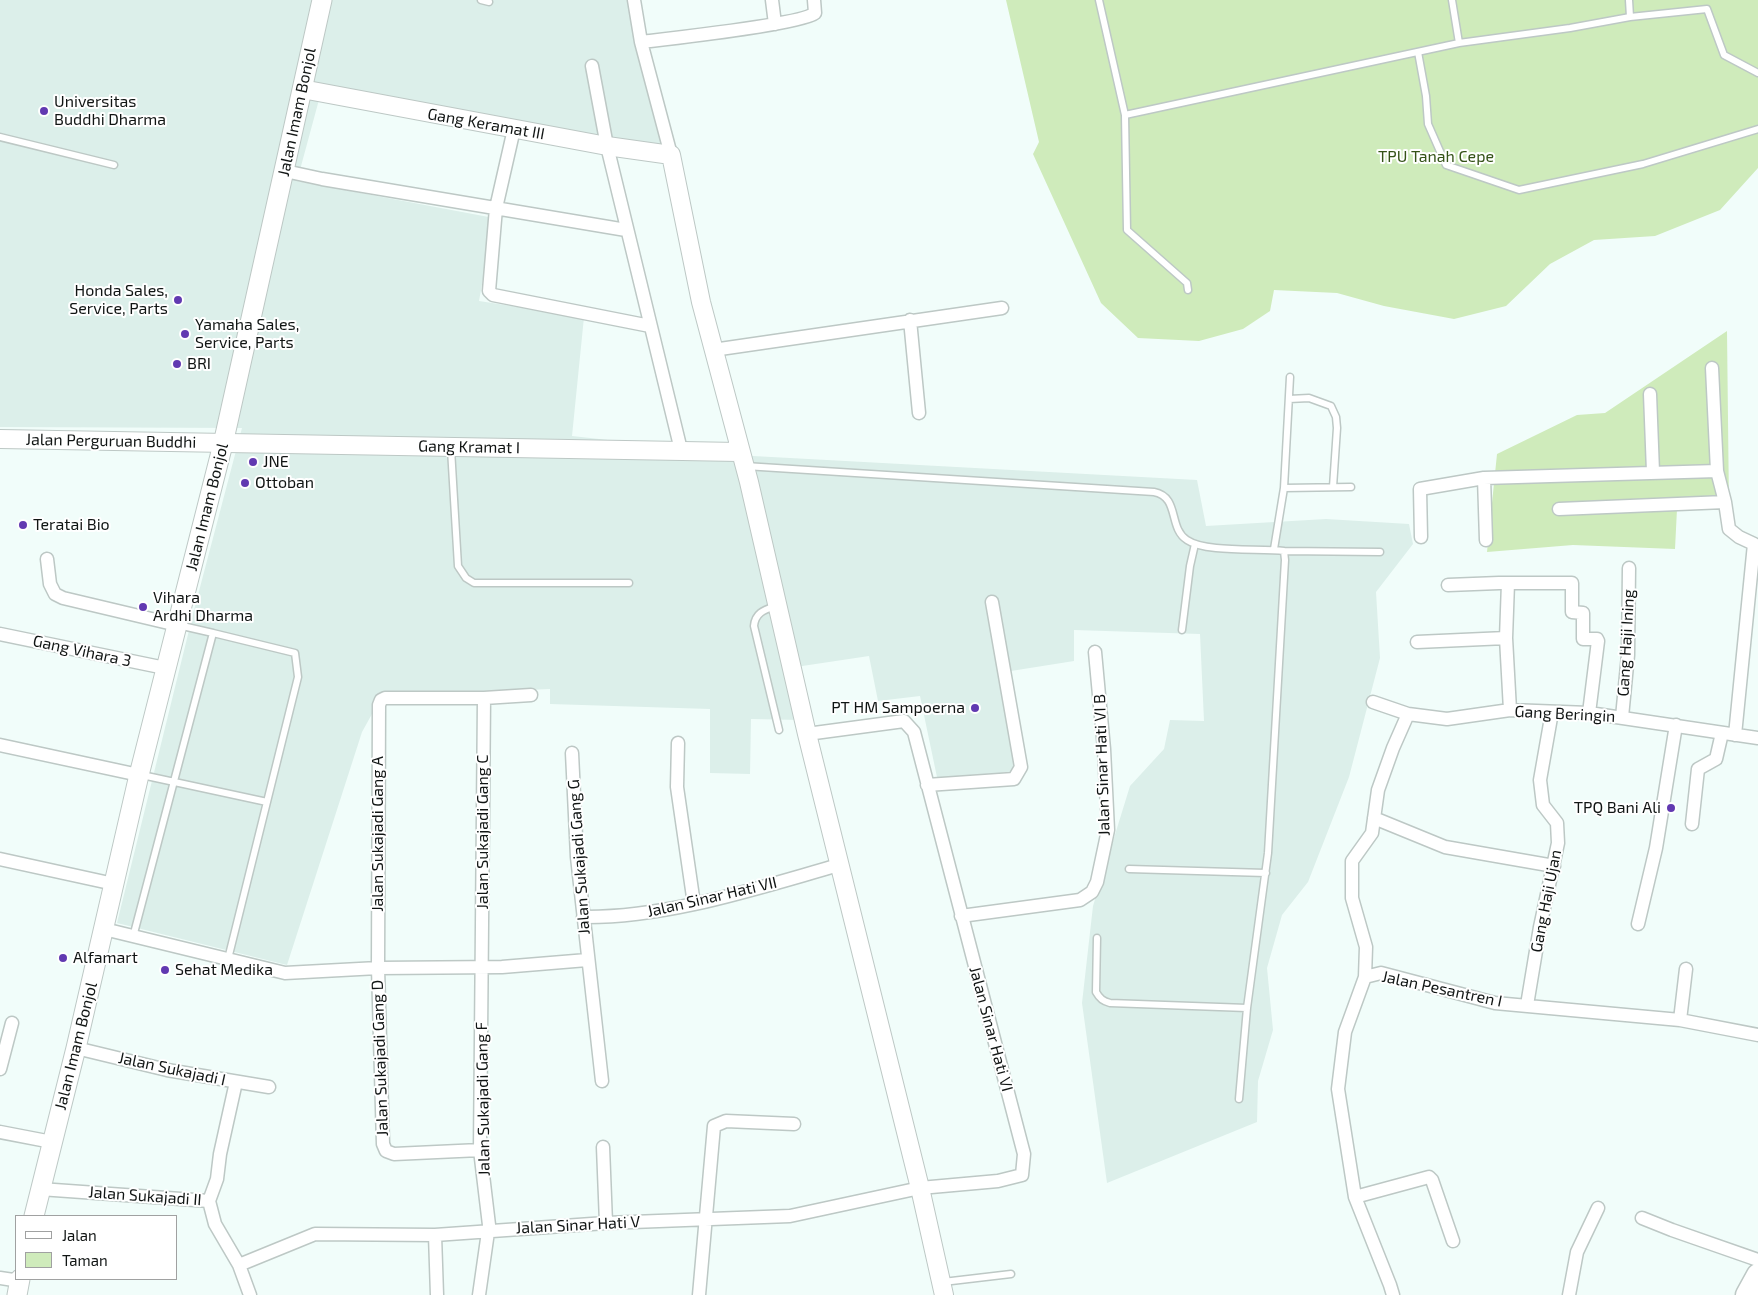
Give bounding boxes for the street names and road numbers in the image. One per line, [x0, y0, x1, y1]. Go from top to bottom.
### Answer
street label: Jalan Imam Bonjol [274, 46, 320, 178]
street label: Gang Keramat III [426, 104, 546, 144]
street label: Jalan Perguruan Buddhi [25, 430, 197, 452]
street label: Gang Kramat I [418, 437, 520, 457]
street label: Jalan Imam Bonjol [182, 441, 232, 573]
street label: Gang Haji Ining [1614, 589, 1638, 697]
street label: Gang Vihara 3 [31, 631, 133, 671]
street label: Jalan Sinar Hati VI B [1090, 694, 1114, 836]
street label: Gang Beringin [1514, 702, 1616, 726]
street label: Jalan Sukajadi Gang C [473, 755, 493, 909]
street label: Jalan Sukajadi Gang A [368, 756, 388, 912]
street label: Jalan Sukajadi Gang G [564, 779, 594, 935]
street label: Gang Haji Ujan [1527, 848, 1565, 954]
street label: Jalan Sinar Hati VII [645, 873, 779, 921]
street label: Jalan Sinar Hati VI [965, 964, 1017, 1094]
street label: Jalan Pesantren I [1380, 967, 1504, 1011]
street label: Jalan Imam Bonjol [51, 980, 101, 1112]
street label: Jalan Sukajadi Gang D [368, 980, 392, 1136]
street label: Jalan Sukajadi Gang F [472, 1022, 494, 1176]
street label: Jalan Sukajadi I [117, 1048, 227, 1090]
street label: Jalan Sukajadi II [88, 1182, 202, 1210]
street label: Jalan Sinar Hati V [515, 1212, 641, 1238]

